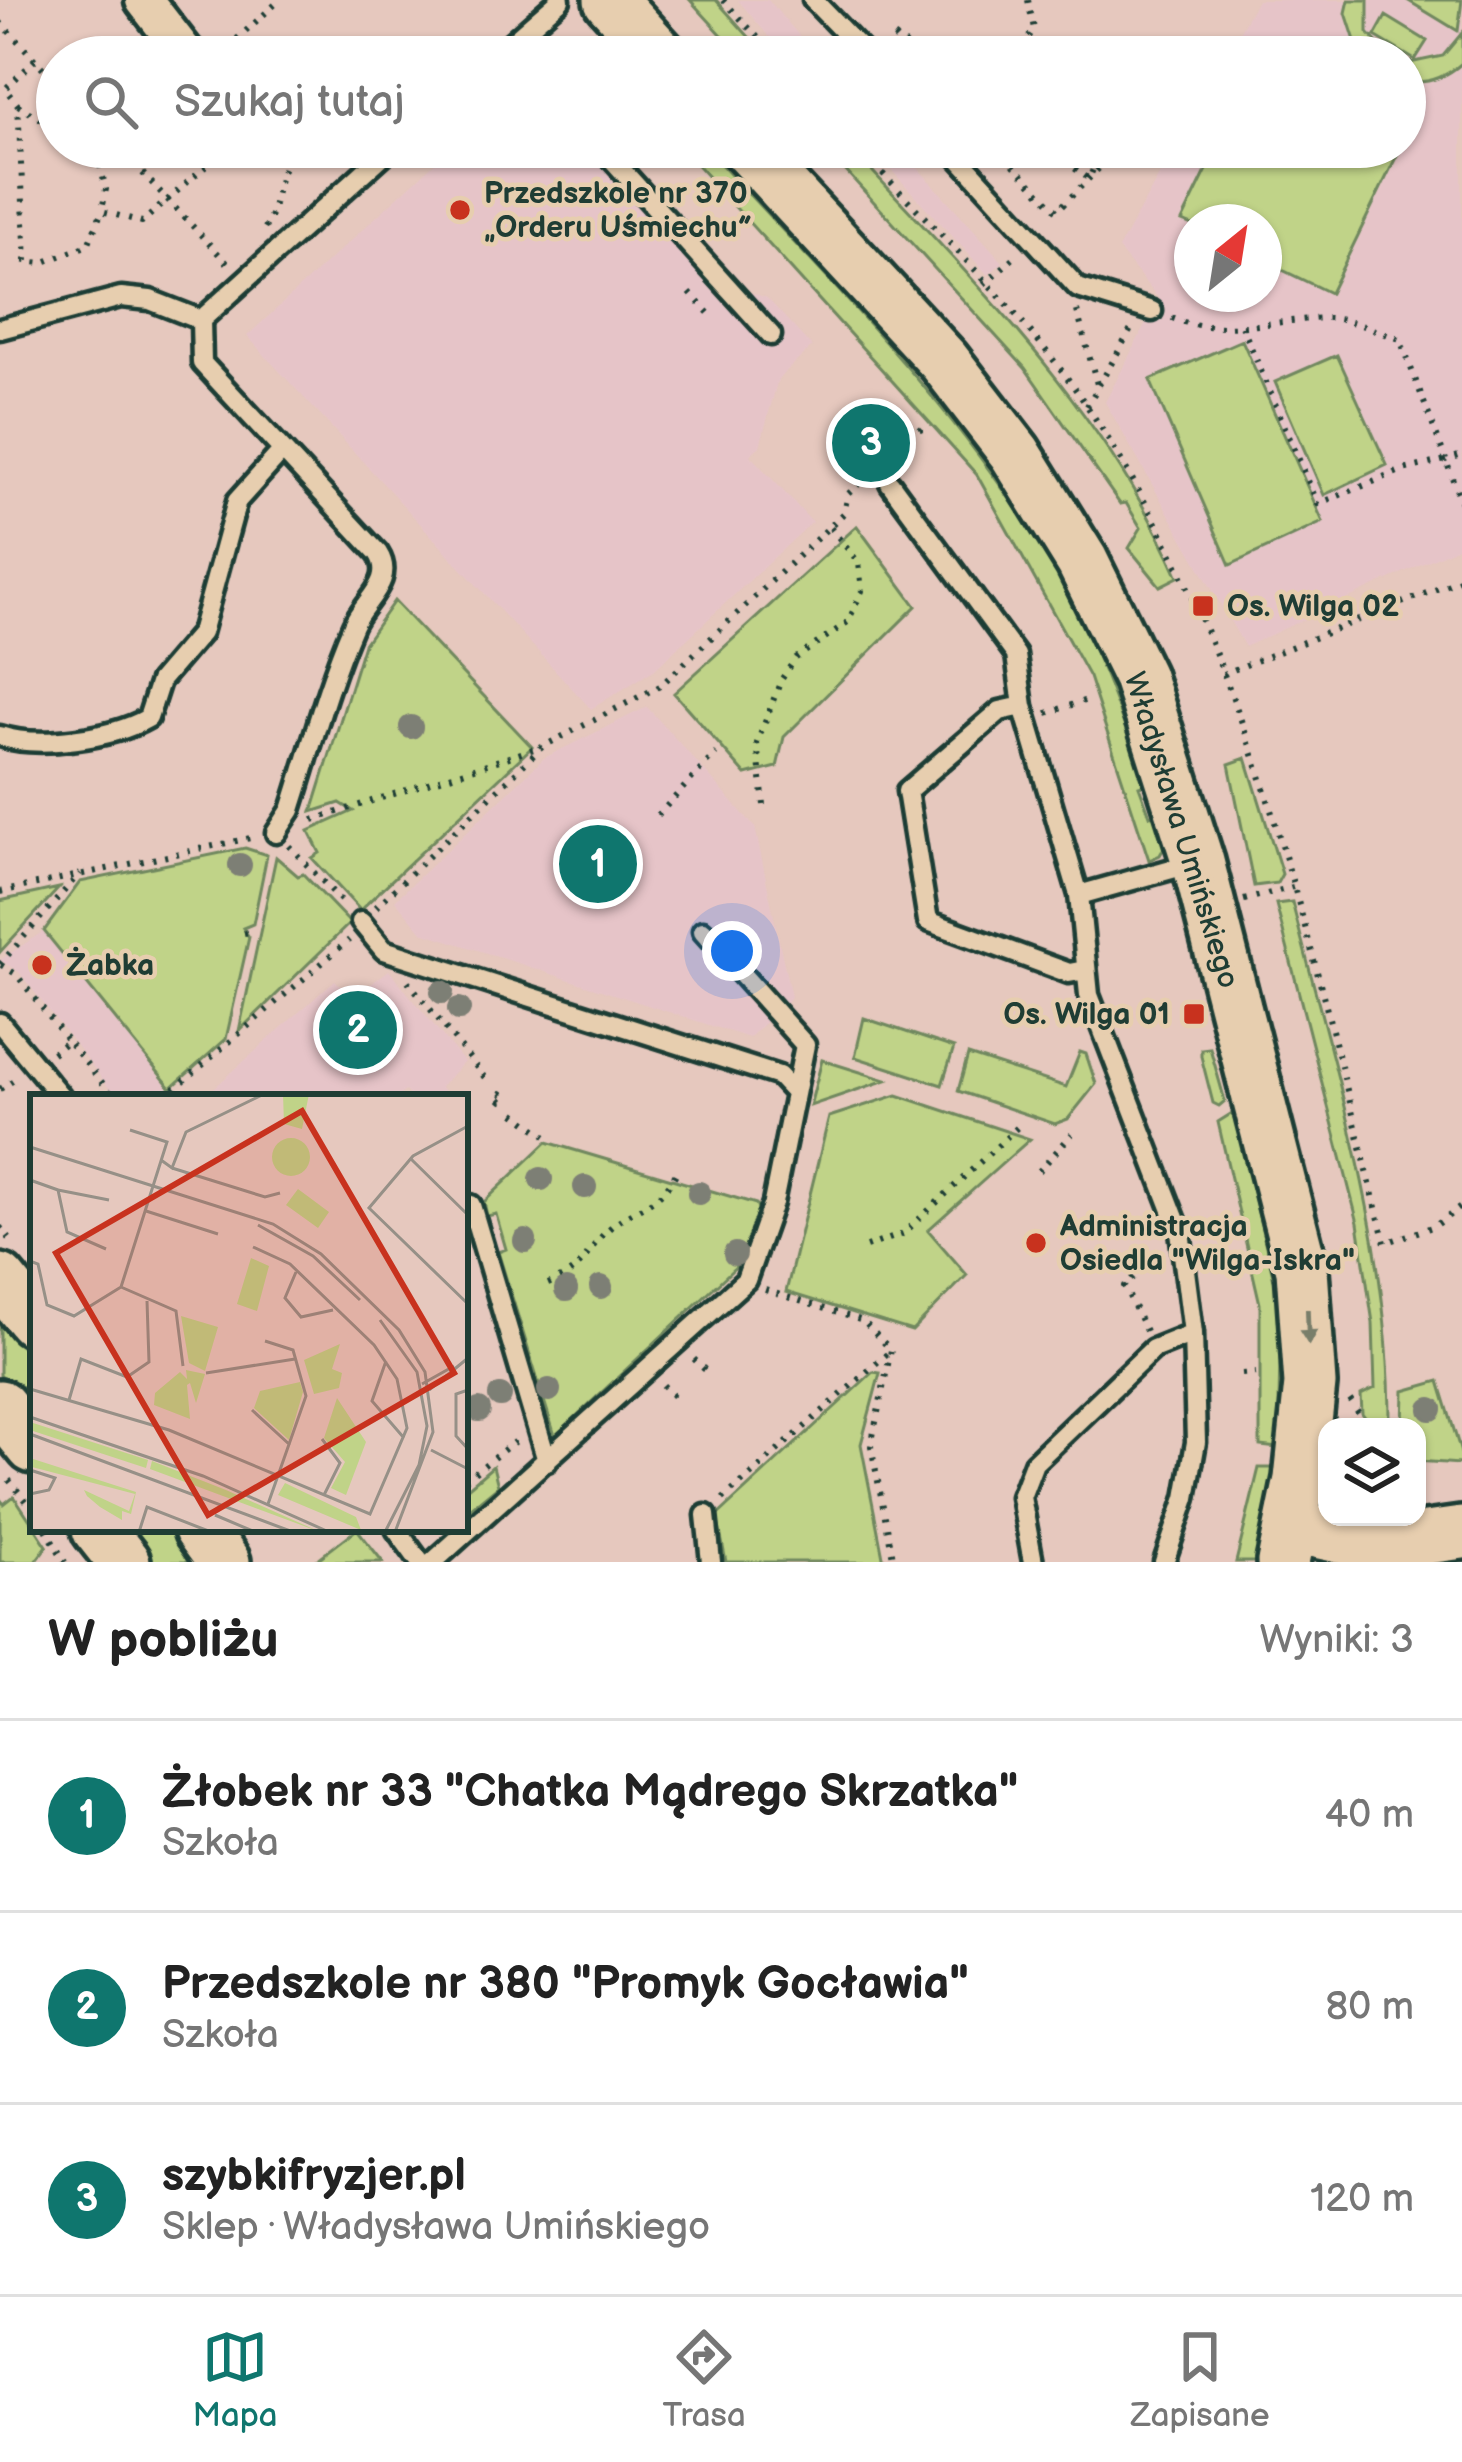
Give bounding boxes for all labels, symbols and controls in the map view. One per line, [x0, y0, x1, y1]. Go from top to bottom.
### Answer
search box [36, 36, 1426, 168]
icon: search [78, 69, 144, 135]
text: Szukaj tutaj [174, 75, 405, 130]
place label: Przedszkole nr 370 „Orderu Uśmiechu” [484, 176, 752, 246]
marker: Przedszkole nr 370 „Orderu Uśmiechu” [447, 197, 473, 223]
north arrow [1174, 204, 1282, 312]
pin: 3 [832, 398, 910, 488]
place label: Os. Wilga 02 [1227, 589, 1399, 625]
marker: Os. Wilga 02 [1190, 593, 1216, 619]
street label: Władysława Umińskiego [1116, 668, 1246, 993]
pin: 1 [559, 819, 637, 909]
your location [702, 921, 762, 981]
place label: Żabka [66, 946, 154, 984]
marker: Żabka [29, 952, 55, 978]
pin: 2 [319, 985, 397, 1075]
place label: Os. Wilga 01 [1003, 997, 1170, 1033]
marker: Os. Wilga 01 [1181, 1001, 1207, 1027]
inset map [30, 1094, 468, 1532]
place label: Administracja Osiedla "Wilga-Iskra" [1059, 1209, 1355, 1279]
marker: Administracja Osiedla "Wilga-Iskra" [1023, 1230, 1049, 1256]
one-way arrow [1299, 1309, 1318, 1347]
map controls [1318, 1418, 1426, 1526]
button: layers [1318, 1418, 1426, 1526]
text: W pobliżu [48, 1610, 279, 1671]
text: Wyniki: 3 [1259, 1617, 1414, 1664]
text: Żłobek nr 33 "Chatka Mądrego Skrzatka" [162, 1765, 1018, 1820]
text: 1 [79, 1792, 95, 1839]
text: 40 m [1324, 1792, 1414, 1839]
text: Szkoła [162, 1820, 279, 1867]
text: Przedszkole nr 380 "Promyk Gocławia" [162, 1957, 969, 2012]
text: 2 [75, 1984, 99, 2031]
text: 80 m [1326, 1984, 1414, 2031]
text: Szkoła [162, 2012, 279, 2059]
text: szybkifryzjer.pl [162, 2149, 466, 2204]
text: 3 [76, 2176, 98, 2223]
text: 120 m [1310, 2176, 1414, 2223]
text: Sklep · Władysława Umińskiego [162, 2204, 710, 2251]
tab: Mapa [192, 2324, 277, 2436]
tab: Trasa [662, 2324, 746, 2436]
tab: Zapisane [1131, 2324, 1270, 2436]

